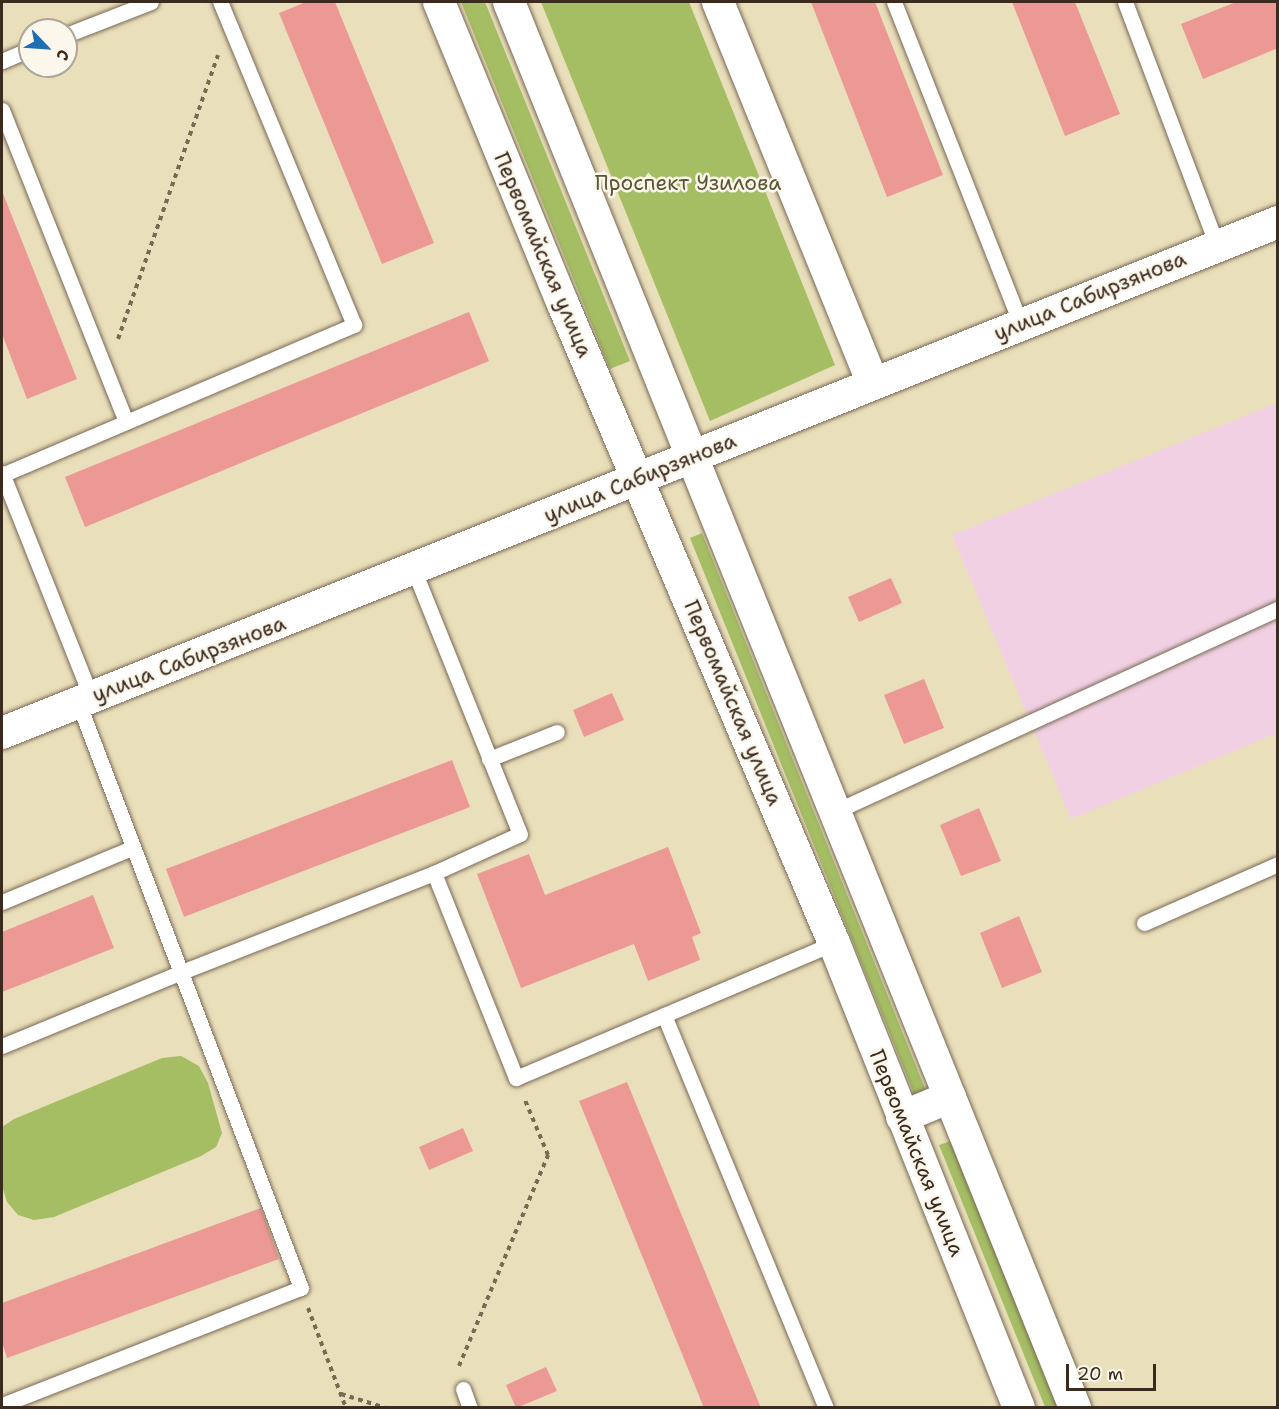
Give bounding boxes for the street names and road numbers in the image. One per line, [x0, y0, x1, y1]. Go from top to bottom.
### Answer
street label: Первомайская улица [488, 149, 598, 361]
street label: улица Сабирзянова [990, 246, 1190, 346]
street label: улица Сабирзянова [540, 428, 740, 528]
street label: Первомайская улица [678, 597, 788, 809]
street label: улица Сабирзянова [89, 610, 289, 708]
street label: Первомайская улица [864, 1046, 970, 1260]

